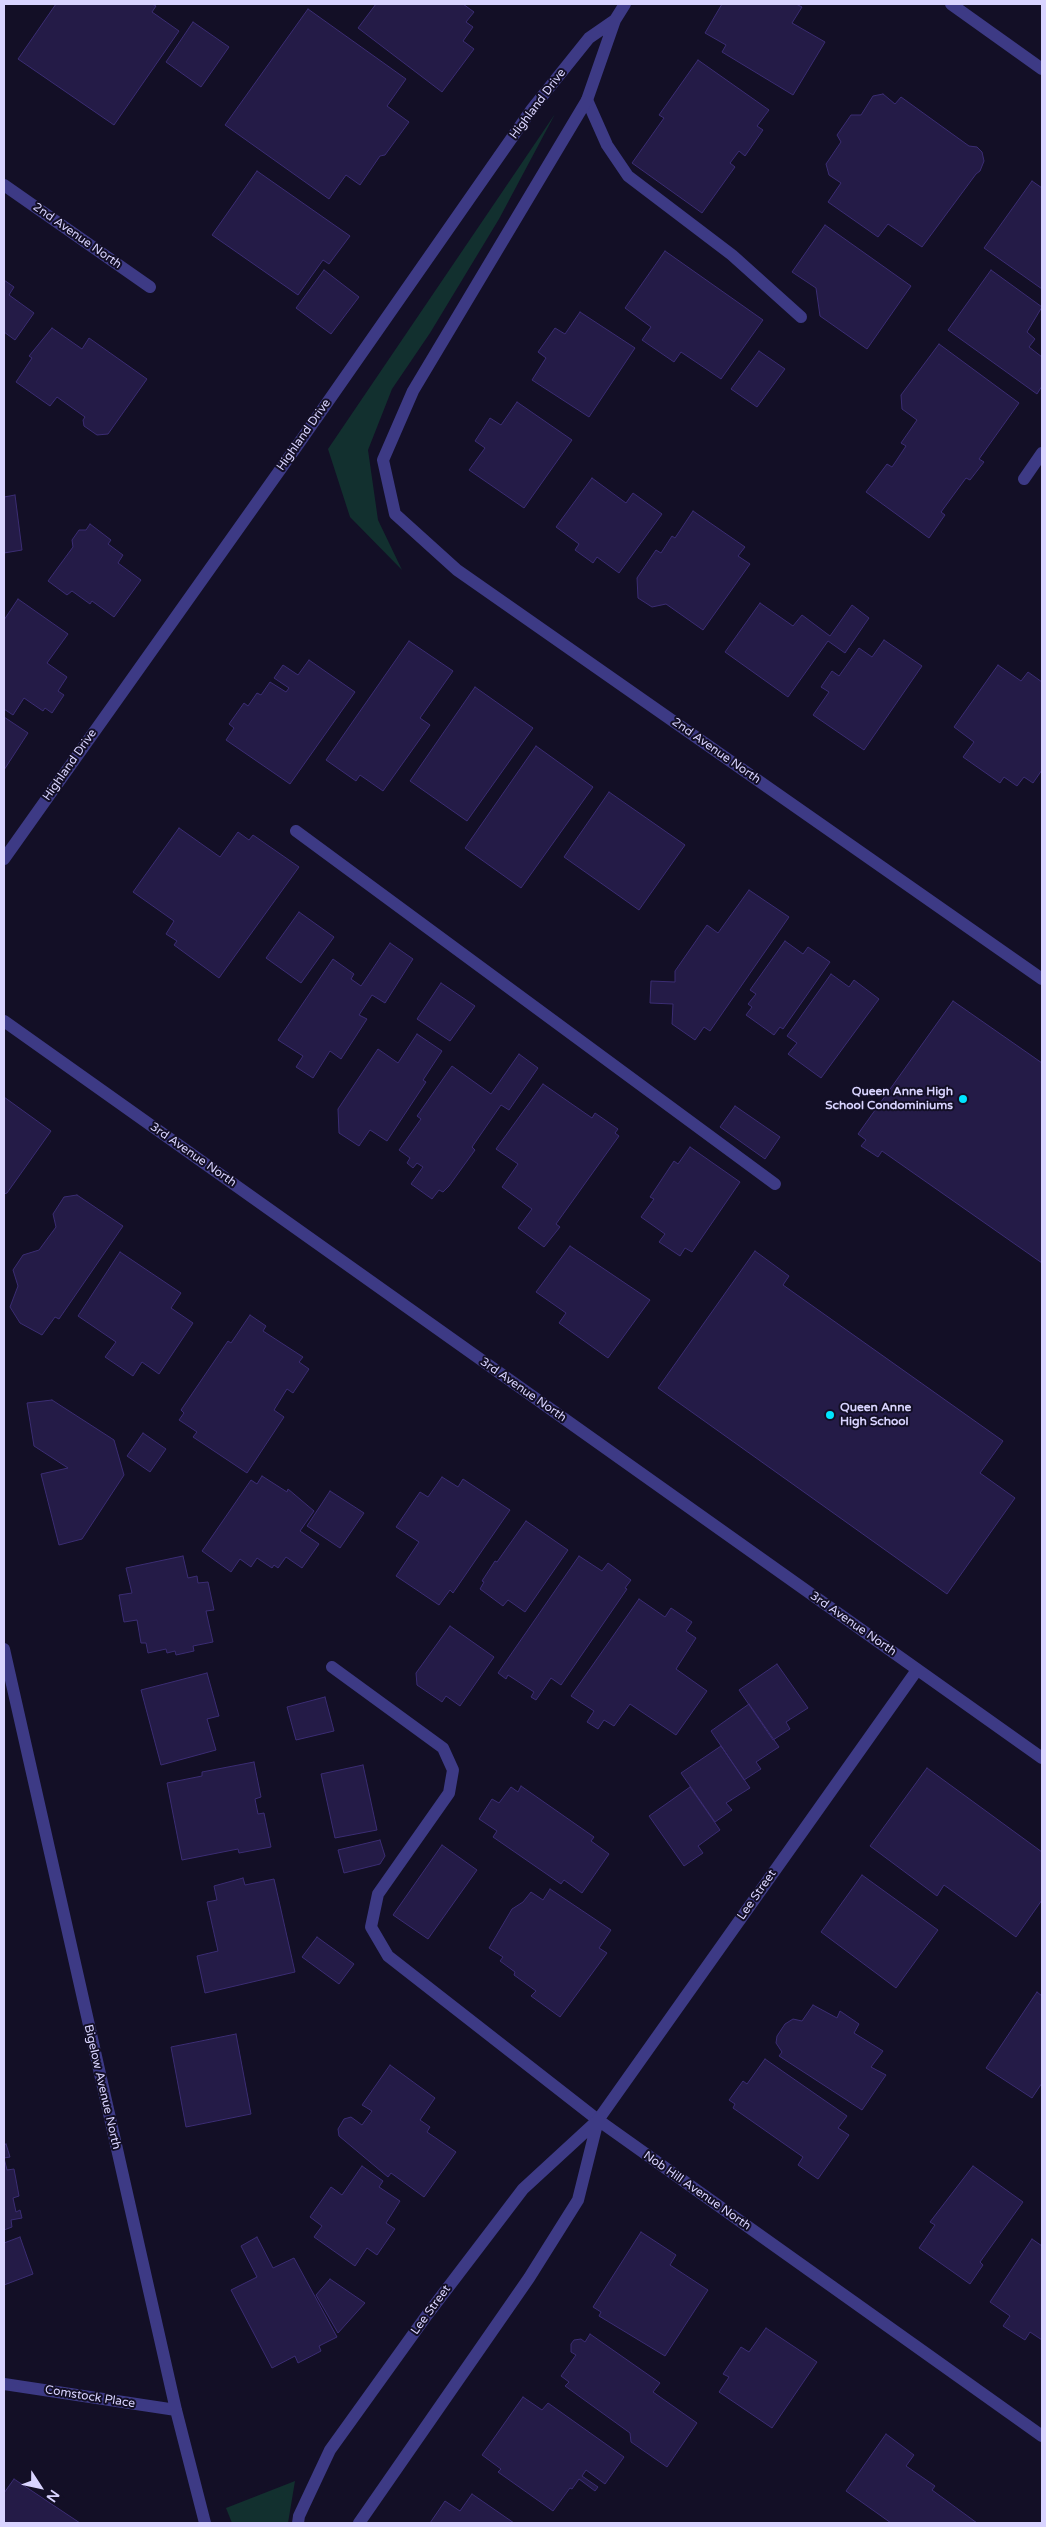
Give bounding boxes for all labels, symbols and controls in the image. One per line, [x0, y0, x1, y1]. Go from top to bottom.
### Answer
street label: Highland Drive [507, 66, 569, 142]
street label: 2nd Avenue North [30, 200, 124, 272]
street label: Highland Drive [274, 396, 334, 474]
street label: 2nd Avenue North [669, 715, 763, 787]
street label: Highland Drive [40, 726, 100, 804]
place label: Queen Anne High School Condominiums [825, 1085, 953, 1113]
marker: Queen Anne High School Condominiums [957, 1093, 969, 1105]
street label: 3rd Avenue North [147, 1120, 239, 1190]
street label: 3rd Avenue North [477, 1355, 569, 1425]
place label: Queen Anne High School [840, 1401, 911, 1429]
marker: Queen Anne High School [824, 1409, 836, 1421]
street label: 3rd Avenue North [807, 1589, 899, 1659]
street label: Lee Street [734, 1867, 780, 1923]
street label: Bigelow Avenue North [81, 2023, 123, 2151]
street label: Nob Hill Avenue North [641, 2148, 753, 2234]
street label: Lee Street [408, 2282, 454, 2338]
street label: Comstock Place [44, 2383, 136, 2411]
north arrow [15, 2462, 65, 2512]
text: N [43, 2486, 63, 2505]

